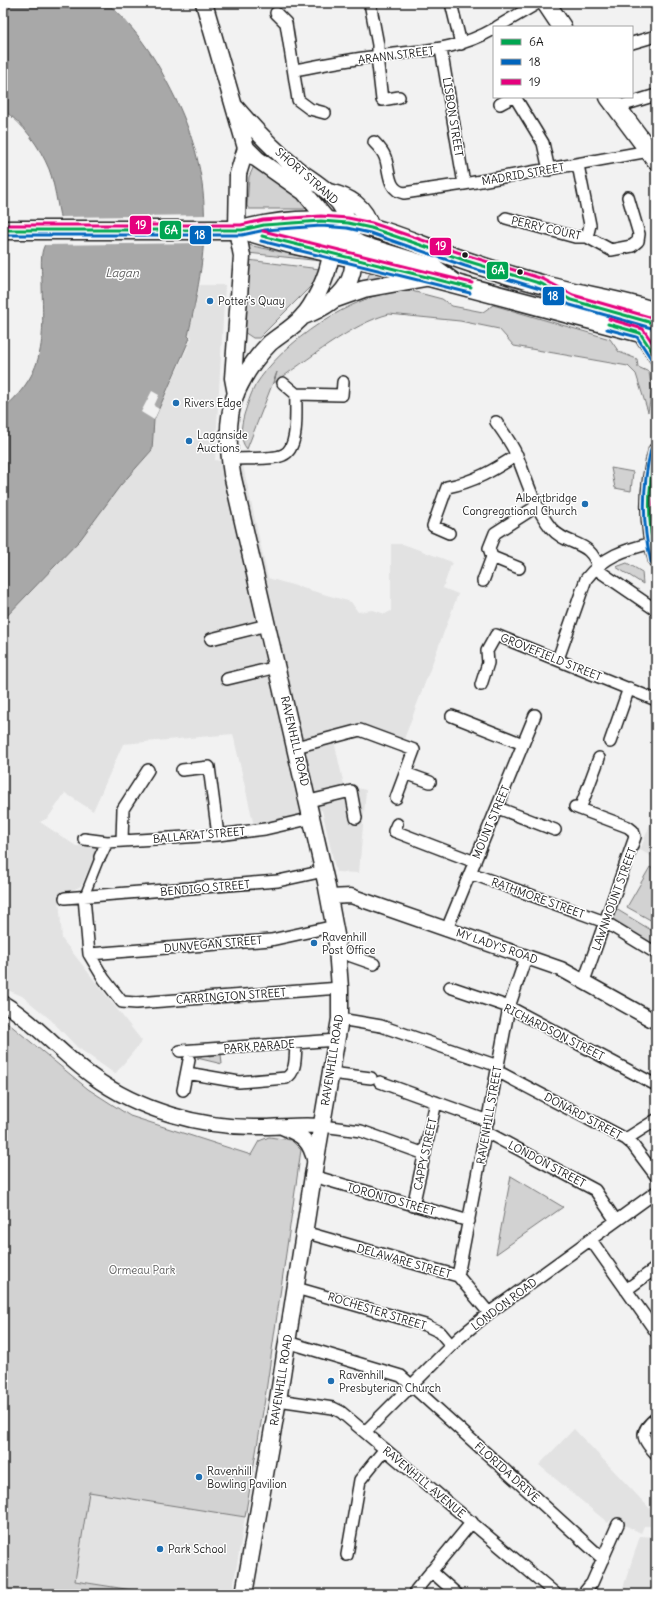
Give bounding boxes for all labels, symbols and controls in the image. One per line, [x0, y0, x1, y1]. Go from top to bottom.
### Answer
legend [493, 26, 633, 98]
text: 6A [529, 34, 544, 49]
street label: ARANN STREET [357, 43, 435, 67]
text: 18 [529, 54, 541, 69]
text: 19 [529, 74, 541, 89]
street label: LISBON STREET [440, 76, 466, 158]
street label: SHORT STRAND [273, 145, 342, 207]
street label: MADRID STREET [481, 160, 566, 188]
street label: PERRY COURT [510, 213, 583, 243]
line badge: 19 [129, 215, 152, 235]
text: 19 [136, 218, 146, 232]
line badge: 6A [159, 220, 182, 240]
text: 6A [164, 223, 178, 237]
line badge: 18 [189, 225, 212, 245]
text: 18 [195, 228, 205, 242]
line badge: 19 [429, 237, 452, 256]
text: 19 [436, 239, 446, 253]
unlabelled marker [460, 250, 470, 260]
line badge: 6A [486, 261, 509, 280]
text: 6A [491, 263, 505, 277]
water label: Lagan [105, 265, 140, 280]
unlabelled marker [515, 267, 525, 277]
line badge: 18 [542, 286, 565, 306]
text: 18 [548, 289, 558, 303]
place label: Potter's Quay [218, 294, 285, 308]
marker: Potter's Quay [205, 296, 215, 306]
place label: Rivers Edge [184, 396, 242, 410]
marker: Rivers Edge [171, 398, 181, 408]
place label: Laganside Auctions [197, 428, 248, 455]
marker: Laganside Auctions [184, 436, 194, 446]
place label: Albertbridge Congregational Church [462, 491, 577, 518]
marker: Albertbridge Congregational Church [580, 499, 590, 509]
street label: GROVEFIELD STREET [498, 630, 604, 684]
street label: RAVENHILL ROAD [278, 694, 312, 788]
street label: MOUNT STREET [469, 783, 513, 861]
street label: BALLARAT STREET [152, 824, 246, 846]
street label: LAWNMOUNT STREET [589, 845, 639, 953]
street label: RATHMORE STREET [489, 875, 587, 921]
street label: BENDIGO STREET [160, 877, 251, 899]
street label: MY LADY'S ROAD [454, 925, 540, 967]
place label: Ravenhill Post Office [322, 930, 375, 957]
street label: DUNVEGAN STREET [163, 933, 263, 955]
marker: Ravenhill Post Office [309, 938, 319, 948]
street label: CARRINGTON STREET [175, 985, 287, 1007]
street label: RICHARDSON STREET [501, 1001, 607, 1064]
street label: RAVENHILL ROAD [318, 1013, 346, 1107]
street label: PARK PARADE [223, 1037, 295, 1055]
street label: RAVENHILL STREET [473, 1065, 505, 1165]
street label: DONARD STREET [542, 1090, 624, 1142]
street label: CAPPY STREET [410, 1116, 440, 1192]
street label: LONDON STREET [506, 1138, 588, 1190]
street label: TORONTO STREET [345, 1180, 437, 1218]
street label: DELAWARE STREET [355, 1241, 453, 1281]
park label: Ormeau Park [109, 1263, 176, 1277]
street label: LONDON ROAD [468, 1275, 540, 1333]
street label: ROCHESTER STREET [326, 1289, 428, 1333]
street label: RAVENHILL ROAD [267, 1333, 295, 1427]
place label: Ravenhill Presbyterian Church [339, 1368, 441, 1395]
marker: Ravenhill Presbyterian Church [326, 1376, 336, 1386]
street label: FLORIDA DRIVE [472, 1439, 542, 1505]
street label: RAVENHILL AVENUE [380, 1443, 468, 1521]
place label: Ravenhill Bowling Pavilion [207, 1464, 287, 1491]
marker: Ravenhill Bowling Pavilion [194, 1472, 204, 1482]
place label: Park School [168, 1542, 226, 1556]
marker: Park School [155, 1544, 165, 1554]

